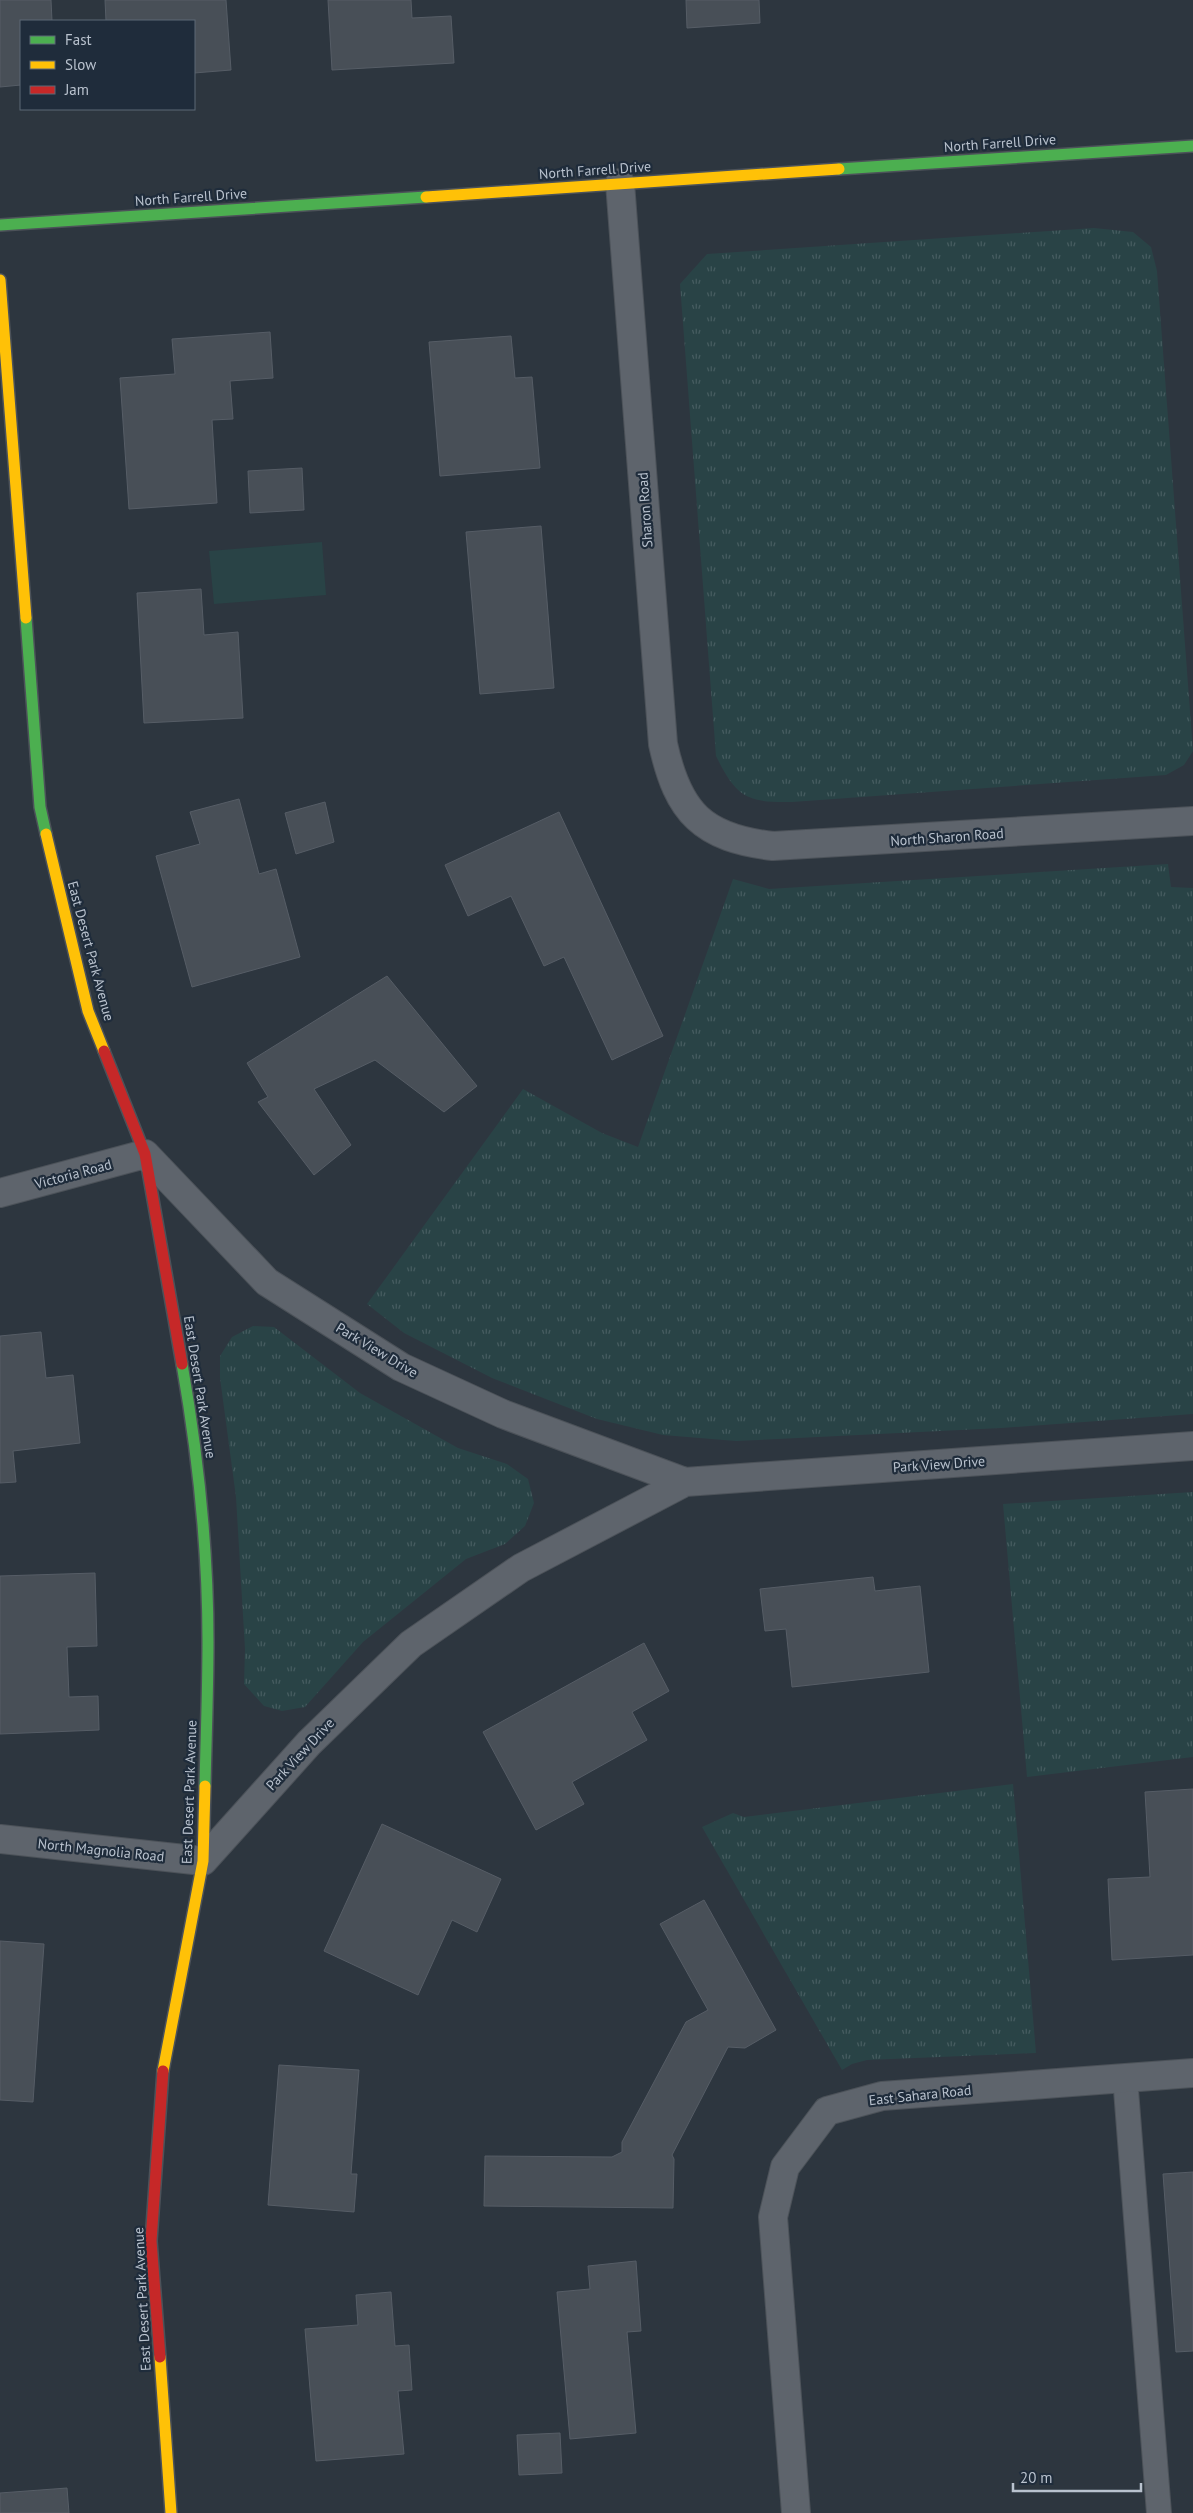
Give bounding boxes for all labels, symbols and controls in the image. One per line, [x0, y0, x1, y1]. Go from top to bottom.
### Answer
legend [20, 20, 195, 110]
text: Fast [65, 30, 92, 49]
text: Slow [65, 55, 96, 74]
text: Jam [64, 80, 89, 99]
street label: North Farrell Drive [943, 130, 1057, 156]
street label: North Farrell Drive [538, 157, 652, 183]
street label: North Farrell Drive [134, 184, 248, 210]
street label: Sharon Road [633, 472, 657, 548]
street label: North Sharon Road [890, 824, 1004, 850]
street label: East Desert Park Avenue [64, 879, 118, 1023]
street label: Victoria Road [32, 1155, 113, 1193]
street label: East Desert Park Avenue [180, 1314, 220, 1460]
street label: Park View Drive [333, 1318, 421, 1382]
street label: Park View Drive [892, 1452, 986, 1476]
street label: Park View Drive [262, 1714, 338, 1794]
street label: East Desert Park Avenue [177, 1720, 201, 1864]
street label: North Magnolia Road [37, 1834, 165, 1866]
street label: East Sahara Road [868, 2081, 972, 2109]
street label: East Desert Park Avenue [129, 2227, 155, 2371]
scale bar [1013, 2460, 1140, 2492]
text: 20 m [1020, 2468, 1053, 2487]

